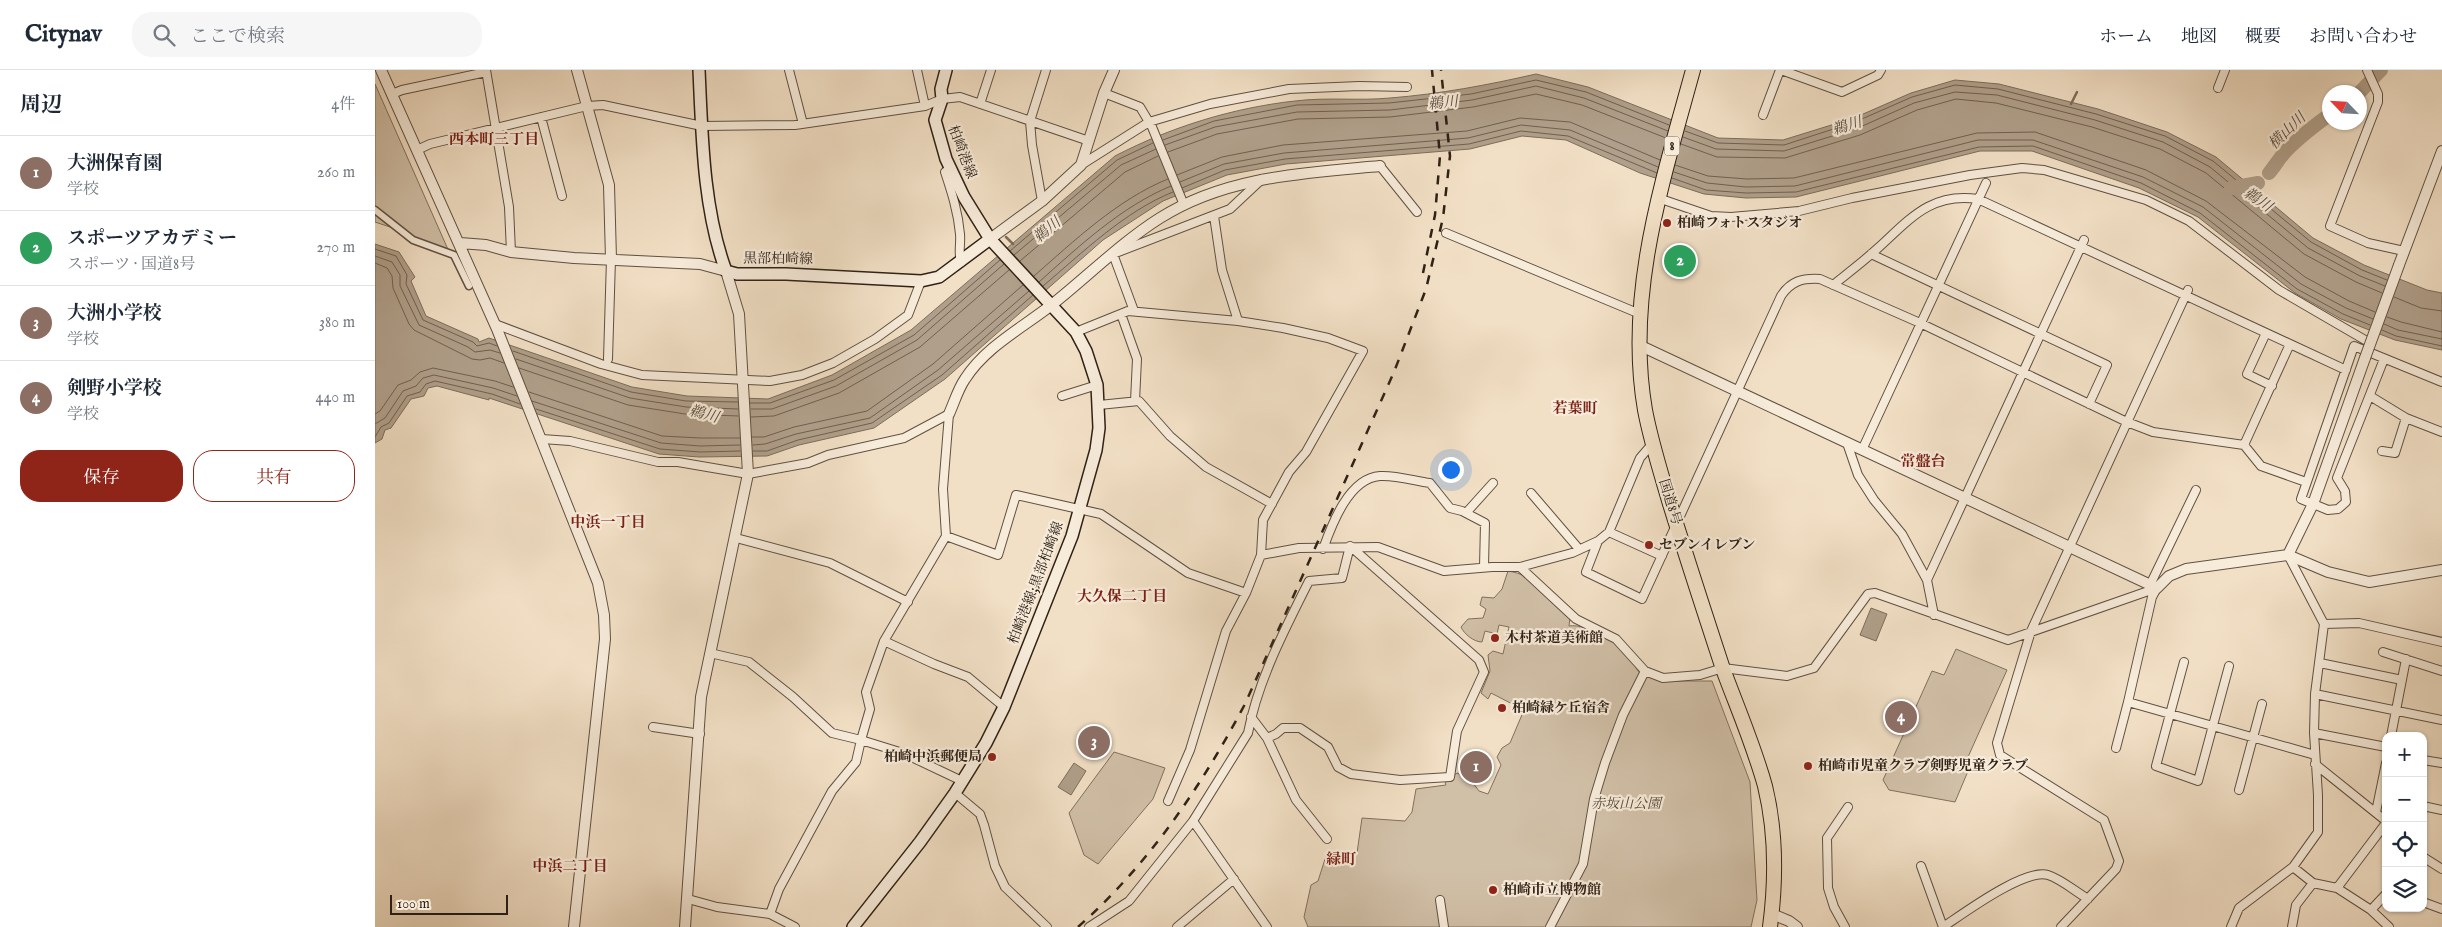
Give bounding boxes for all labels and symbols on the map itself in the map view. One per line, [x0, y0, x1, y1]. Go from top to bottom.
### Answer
north arrow [2322, 85, 2367, 130]
water label: 鵜川 [1427, 92, 1461, 114]
water label: 横山川 [2264, 107, 2311, 153]
water label: 鵜川 [1830, 112, 1866, 139]
street label: 柏崎港線 [944, 123, 980, 181]
district label: 西本町三丁目 [449, 130, 539, 149]
road number: 8 [1665, 136, 1679, 155]
water label: 鵜川 [2240, 184, 2277, 217]
water label: 鵜川 [1029, 212, 1066, 247]
place label: 柏崎フォトスタジオ [1677, 214, 1802, 232]
marker: 柏崎フォトスタジオ [1661, 217, 1673, 229]
pin: 2 [1664, 242, 1696, 280]
street label: 黒部柏崎線 [743, 249, 813, 269]
district label: 若葉町 [1552, 399, 1598, 418]
water label: 鵜川 [687, 401, 723, 428]
district label: 常盤台 [1900, 452, 1946, 471]
your location [1438, 457, 1464, 483]
street label: 国道8号 [1654, 477, 1686, 527]
district label: 中浜一丁目 [570, 513, 646, 532]
street label: 柏崎港線;黒部柏崎線 [1004, 519, 1068, 647]
place label: セブンイレブン [1659, 536, 1755, 554]
marker: セブンイレブン [1643, 539, 1655, 551]
district label: 大久保二丁目 [1077, 587, 1167, 606]
place label: 木村茶道美術館 [1505, 629, 1603, 647]
marker: 木村茶道美術館 [1489, 632, 1501, 644]
pin: 4 [1885, 698, 1917, 736]
place label: 柏崎緑ケ丘宿舎 [1512, 699, 1610, 717]
marker: 柏崎緑ケ丘宿舎 [1496, 702, 1508, 714]
pin: 3 [1078, 723, 1110, 761]
place label: 柏崎中浜郵便局 [884, 748, 982, 766]
pin: 1 [1460, 748, 1492, 786]
marker: 柏崎中浜郵便局 [986, 751, 998, 763]
place label: 柏崎市児童クラブ剣野児童クラブ [1818, 757, 2028, 775]
marker: 柏崎市児童クラブ剣野児童クラブ [1802, 760, 1814, 772]
park label: 赤坂山公園 [1591, 795, 1663, 813]
district label: 緑町 [1326, 850, 1356, 869]
district label: 中浜二丁目 [532, 857, 608, 876]
place label: 柏崎市立博物館 [1503, 881, 1601, 899]
marker: 柏崎市立博物館 [1487, 884, 1499, 896]
scale bar [390, 892, 507, 915]

